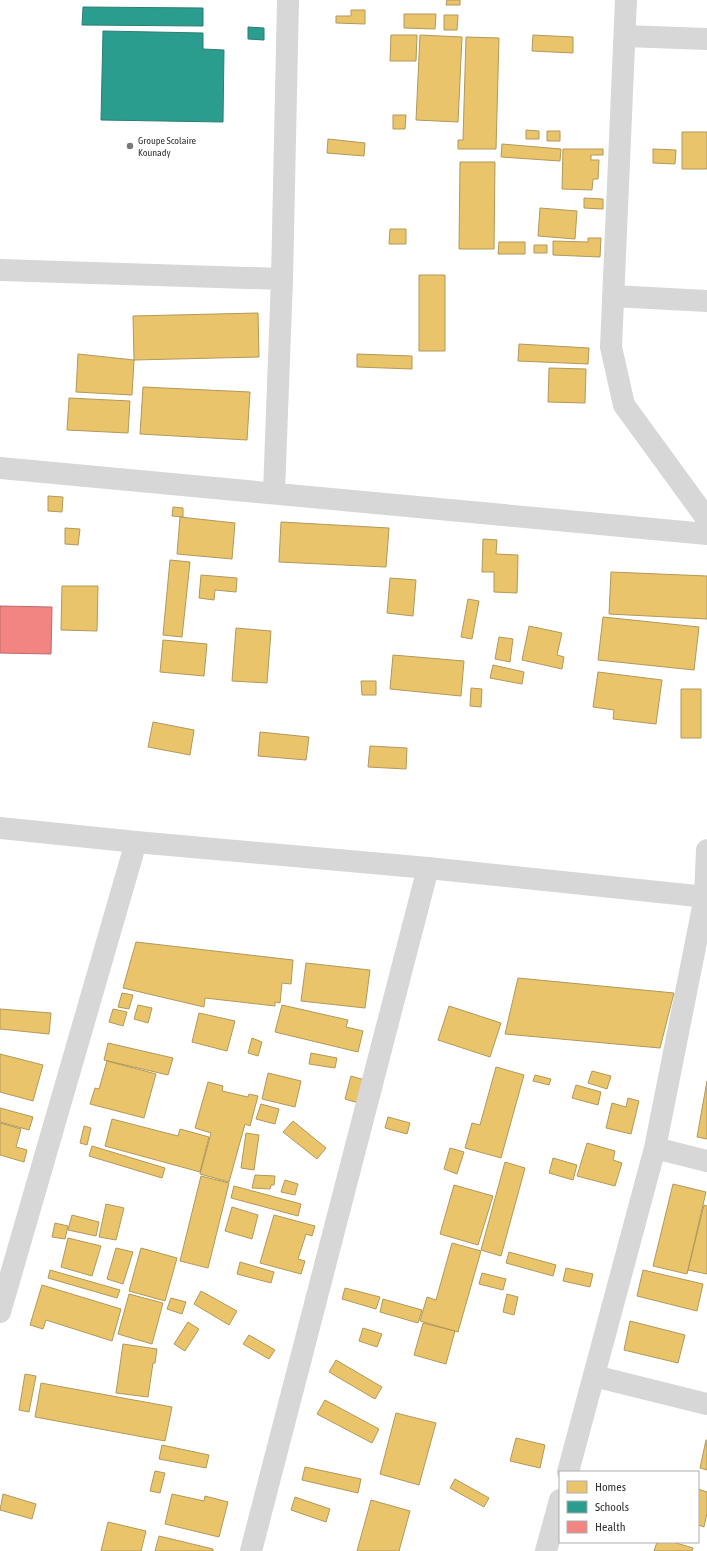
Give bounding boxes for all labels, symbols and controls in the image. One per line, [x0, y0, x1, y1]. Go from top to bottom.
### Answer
place label: Groupe Scolaire Kounady [138, 135, 197, 158]
marker: Groupe Scolaire Kounady [125, 141, 135, 151]
legend [559, 1471, 699, 1543]
text: Homes [595, 1480, 626, 1494]
text: Schools [595, 1500, 629, 1514]
text: Health [595, 1520, 625, 1534]

